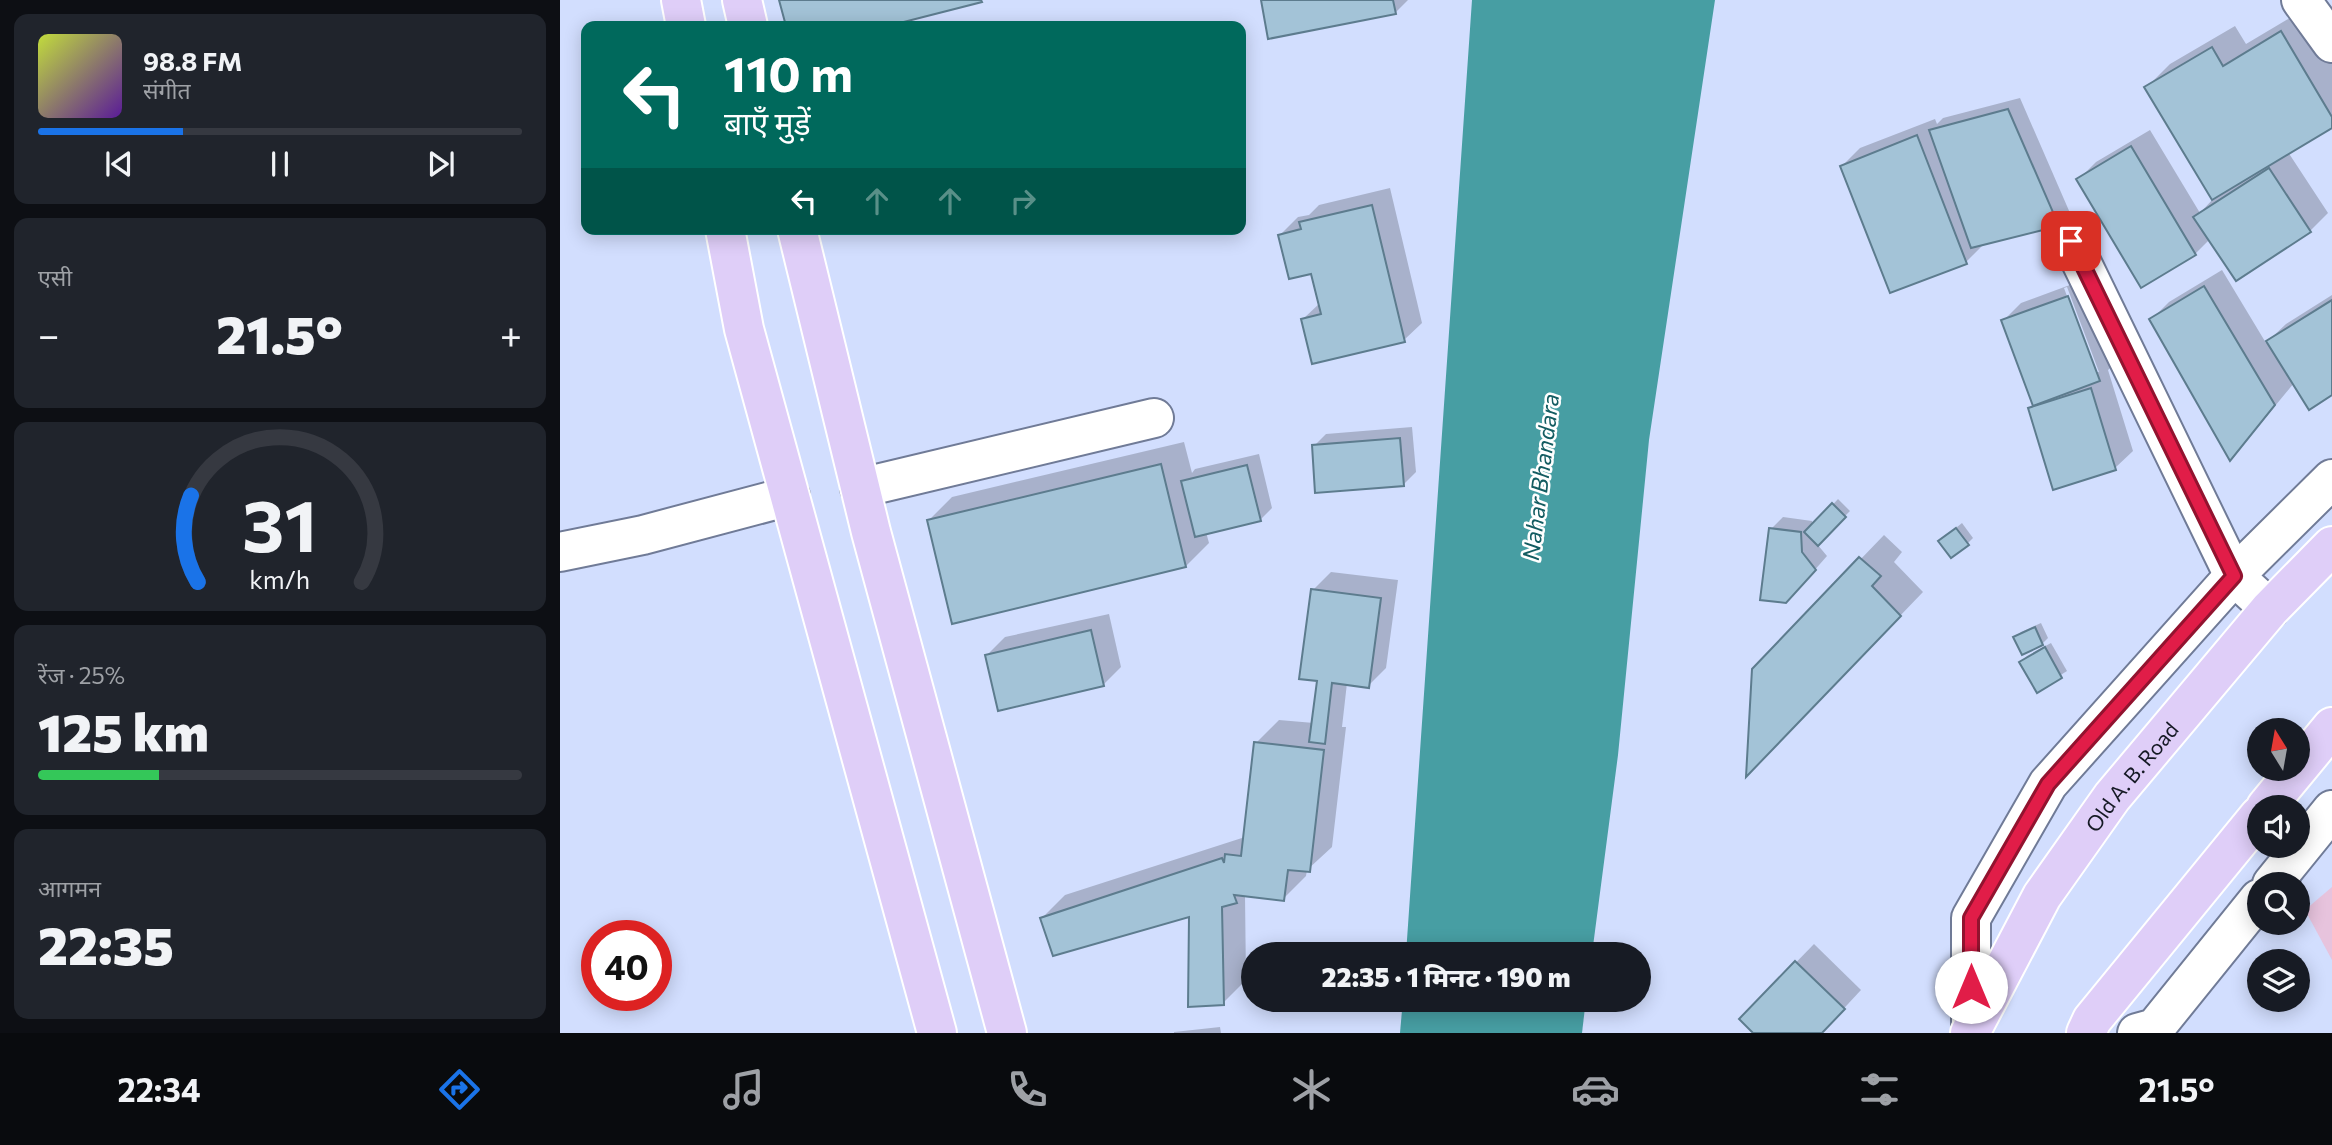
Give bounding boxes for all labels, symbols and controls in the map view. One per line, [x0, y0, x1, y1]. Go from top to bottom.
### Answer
text: 110 m [724, 42, 853, 102]
text: 98.8 FM [143, 45, 242, 76]
icon: left [609, 49, 700, 140]
text: संगीत [143, 76, 191, 104]
text: बाएँ मुड़ें [724, 102, 811, 142]
icon: previous [100, 145, 138, 183]
icon: pause [261, 145, 299, 183]
icon: next [422, 145, 460, 183]
icon: left [785, 182, 823, 220]
icon: ahead [858, 182, 896, 220]
icon: ahead [931, 182, 969, 220]
icon: right [1004, 182, 1042, 220]
pin [2041, 211, 2101, 271]
icon: arrive [2052, 222, 2090, 260]
text: एसी [38, 263, 72, 291]
text: 21.5° [216, 301, 343, 365]
text: − [38, 310, 60, 357]
text: + [500, 310, 522, 357]
water label: Nahar Bhandara [1516, 392, 1564, 562]
text: 31 [242, 479, 318, 568]
text: km/h [250, 564, 310, 594]
text: रेंज · 25% [38, 661, 125, 689]
text: 125 km [38, 699, 209, 763]
street label: Old A. B. Road [2079, 716, 2183, 836]
north arrow [2247, 718, 2310, 780]
map controls [2247, 718, 2310, 1012]
button: sound [2247, 795, 2310, 858]
button: search [2247, 872, 2310, 935]
text: आगमन [38, 874, 101, 902]
text: 22:35 [38, 912, 174, 976]
speed limit sign: 40 [581, 920, 672, 1011]
button: layers [2247, 949, 2310, 1012]
position arrow [1934, 950, 2008, 1024]
text: 22:35 · 1 मिनट · 190 m [1322, 961, 1570, 992]
icon: directions [435, 1065, 484, 1114]
icon: music [719, 1065, 768, 1114]
icon: phone [1003, 1065, 1052, 1114]
icon: climate [1287, 1065, 1336, 1114]
icon: car [1571, 1065, 1620, 1114]
icon: filters [1855, 1065, 1904, 1114]
text: 22:34 [117, 1069, 201, 1109]
text: 21.5° [2138, 1069, 2214, 1109]

